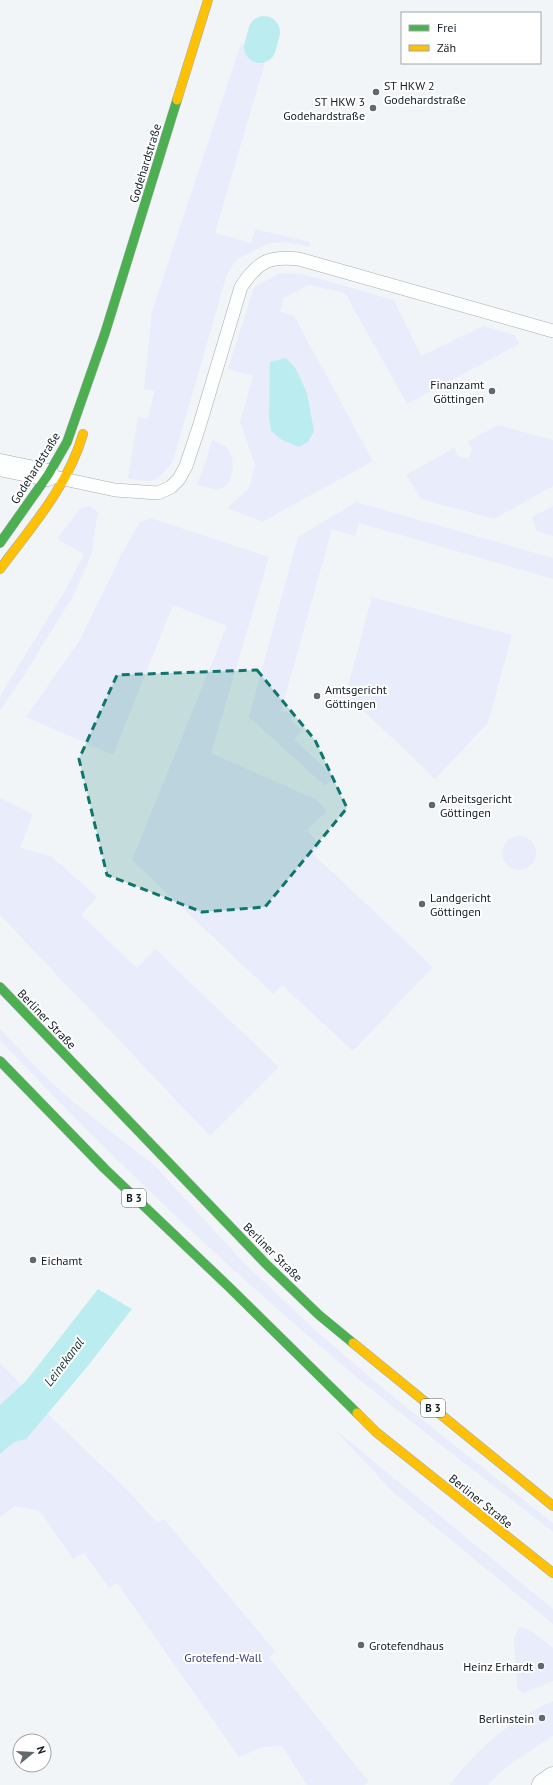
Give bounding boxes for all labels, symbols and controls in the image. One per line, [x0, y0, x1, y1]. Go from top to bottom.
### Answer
legend [401, 12, 541, 64]
text: Frei [437, 20, 457, 35]
text: Zäh [437, 40, 456, 55]
place label: ST HKW 2 Godehardstraße [384, 78, 466, 107]
marker: ST HKW 2 Godehardstraße [371, 87, 381, 97]
place label: ST HKW 3 Godehardstraße [283, 94, 365, 123]
marker: ST HKW 3 Godehardstraße [368, 103, 378, 113]
street label: Godehardstraße [126, 122, 164, 204]
place label: Finanzamt Göttingen [430, 377, 484, 406]
marker: Finanzamt Göttingen [487, 386, 497, 396]
street label: Godehardstraße [7, 429, 63, 507]
place label: Amtsgericht Göttingen [325, 682, 387, 711]
marker: Amtsgericht Göttingen [312, 691, 322, 701]
place label: Arbeitsgericht Göttingen [440, 791, 512, 820]
marker: Arbeitsgericht Göttingen [427, 800, 437, 810]
place label: Landgericht Göttingen [430, 890, 491, 919]
marker: Landgericht Göttingen [417, 899, 427, 909]
street label: Berliner Straße [15, 986, 79, 1052]
road number: B 3 [122, 1189, 146, 1207]
street label: Berliner Straße [240, 1219, 306, 1285]
place label: Eichamt [41, 1253, 82, 1268]
marker: Eichamt [28, 1255, 38, 1265]
water label: Leinekanal [40, 1334, 88, 1390]
road number: B 3 [421, 1399, 445, 1417]
street label: Berliner Straße [446, 1471, 516, 1531]
place label: Grotefendhaus [369, 1638, 444, 1653]
marker: Grotefendhaus [356, 1640, 366, 1650]
park label: Grotefend-Wall [184, 1650, 262, 1665]
place label: Heinz Erhardt [463, 1659, 533, 1674]
marker: Heinz Erhardt [536, 1661, 546, 1671]
place label: Berlinstein [479, 1711, 534, 1726]
marker: Berlinstein [537, 1713, 547, 1723]
north arrow [12, 1733, 52, 1773]
text: N [34, 1744, 49, 1756]

